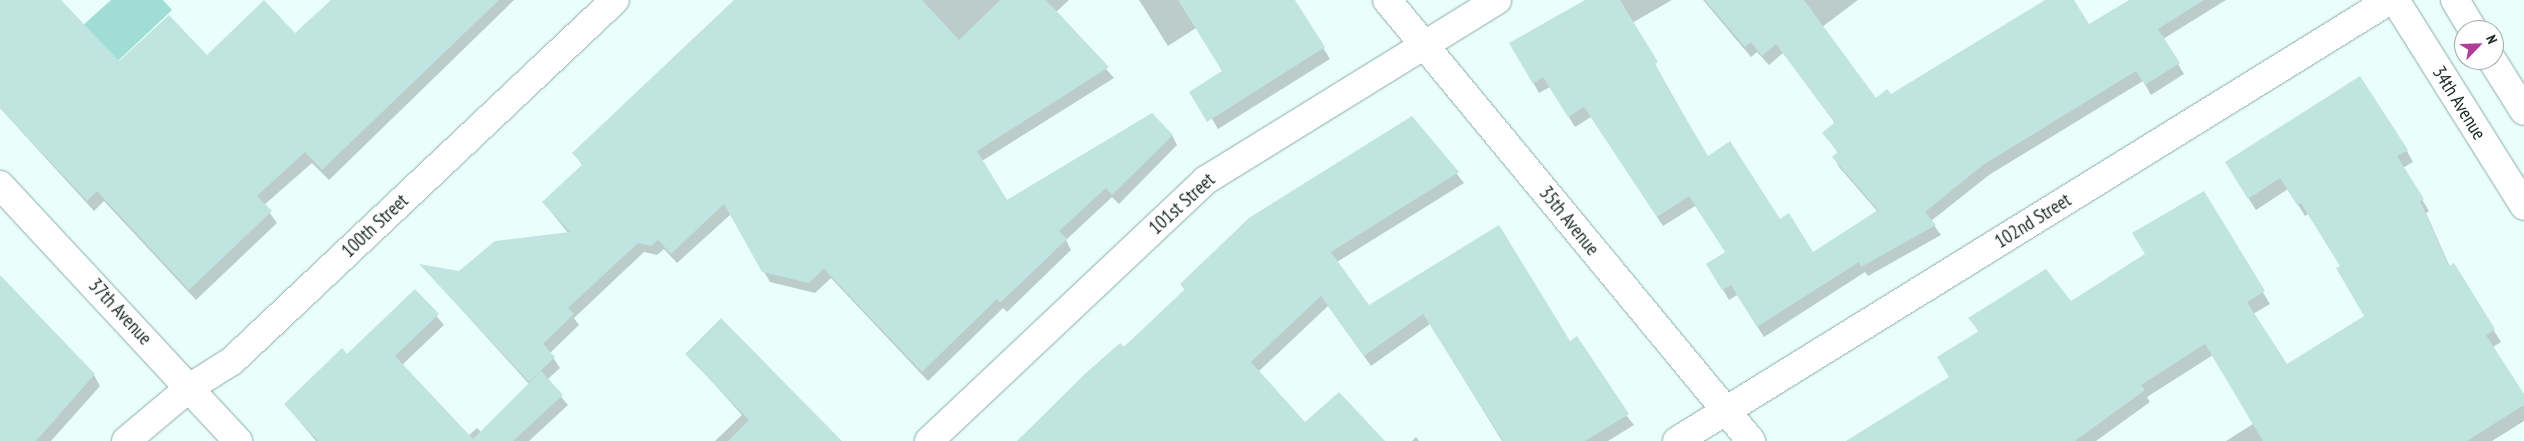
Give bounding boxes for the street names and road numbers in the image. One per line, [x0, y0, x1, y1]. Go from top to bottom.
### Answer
street label: 34th Avenue [2427, 62, 2491, 144]
street label: 101st Street [1144, 169, 1220, 239]
street label: 35th Avenue [1534, 182, 1604, 260]
street label: 100th Street [337, 189, 413, 263]
street label: 102nd Street [1991, 189, 2075, 253]
street label: 37th Avenue [83, 274, 157, 350]

